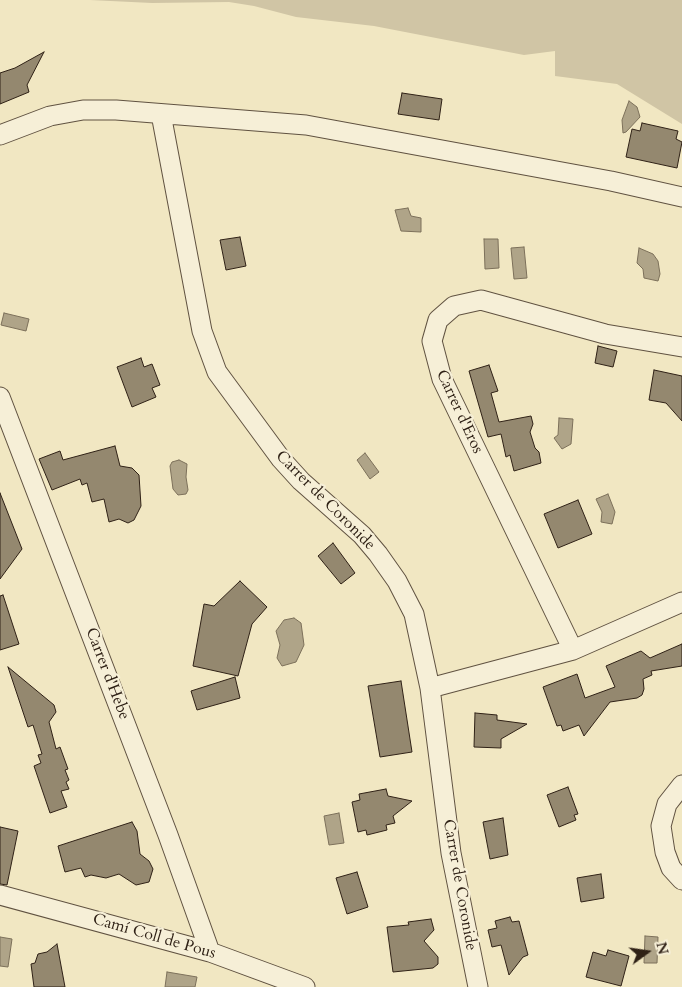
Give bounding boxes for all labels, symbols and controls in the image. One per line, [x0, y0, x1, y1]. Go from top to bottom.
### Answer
street label: Carrer d'Eros [431, 367, 487, 457]
street label: Carrer de Coronide [271, 447, 379, 555]
street label: Carrer d'Hebe [81, 625, 133, 723]
street label: Carrer de Coronide [438, 818, 480, 952]
street label: Camí Coll de Pous [90, 910, 218, 964]
north arrow [622, 927, 672, 977]
text: N [651, 940, 673, 956]

